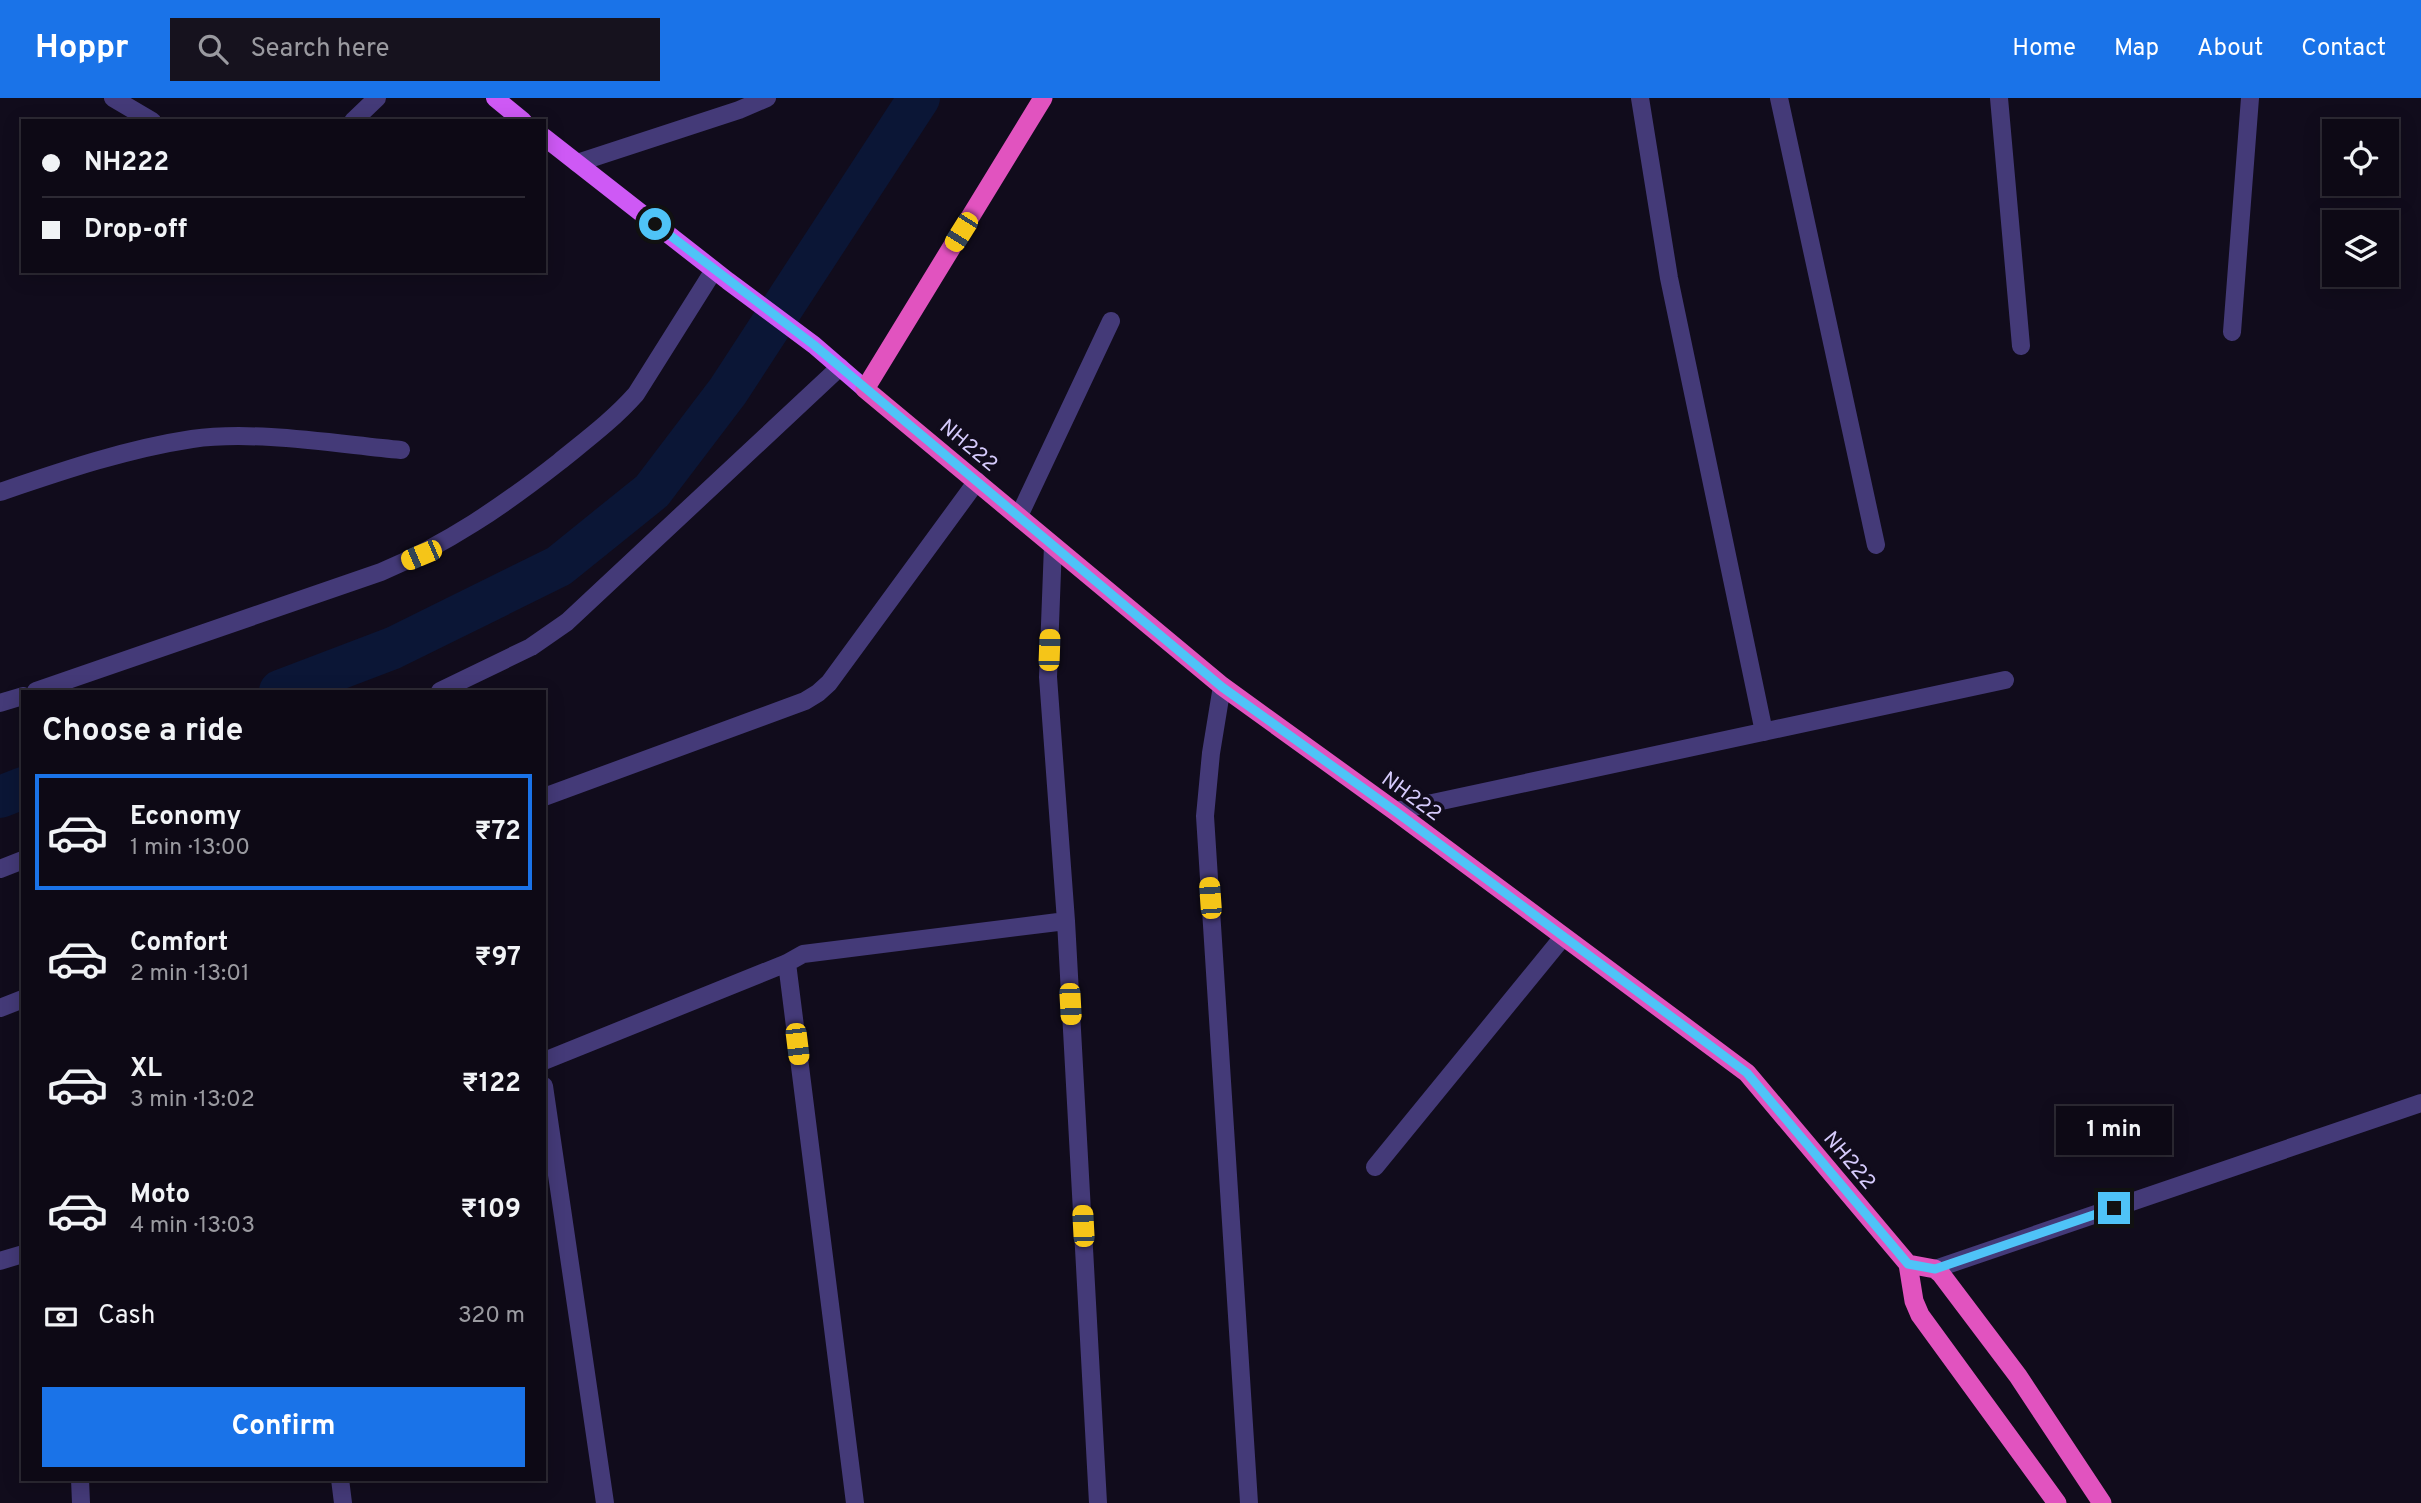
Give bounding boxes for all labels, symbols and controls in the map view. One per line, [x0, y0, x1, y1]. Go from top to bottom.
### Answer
search box [170, 18, 660, 81]
text: Hoppr [35, 28, 128, 70]
icon: search [194, 30, 232, 68]
text: Search here [250, 33, 389, 66]
text: Home [2012, 34, 2076, 64]
text: Map [2114, 34, 2159, 64]
text: About [2197, 34, 2263, 64]
text: Contact [2301, 34, 2386, 64]
map controls [2322, 119, 2399, 287]
button: locate [2322, 119, 2399, 196]
text: NH222 [84, 147, 169, 180]
route start [639, 208, 671, 240]
car [941, 209, 982, 255]
button: layers [2322, 210, 2399, 287]
text: Drop-off [84, 214, 187, 247]
street label: NH222 [933, 414, 1003, 478]
car [398, 537, 445, 573]
car [1038, 629, 1061, 671]
text: Choose a ride [42, 712, 243, 752]
street label: NH222 [1376, 766, 1447, 828]
icon: car [46, 801, 109, 864]
text: Economy [130, 801, 241, 834]
text: ₹72 [474, 816, 521, 849]
text: 1 min · 13:00 [130, 834, 250, 863]
car [1199, 876, 1222, 920]
icon: car [46, 927, 109, 990]
text: Comfort [130, 927, 228, 960]
text: ₹97 [474, 942, 521, 975]
text: 2 min · 13:01 [130, 960, 250, 989]
car [1059, 982, 1082, 1026]
car [785, 1022, 810, 1066]
icon: car [46, 1053, 109, 1116]
text: XL [130, 1053, 162, 1086]
text: ₹122 [462, 1068, 521, 1101]
text: 3 min · 13:02 [130, 1086, 255, 1115]
callout: 1 min [2056, 1107, 2172, 1156]
text: 1 min [2086, 1116, 2142, 1145]
street label: NH222 [1817, 1126, 1881, 1196]
icon: car [46, 1179, 109, 1242]
text: Moto [130, 1179, 190, 1212]
route end [2098, 1192, 2130, 1224]
text: ₹109 [460, 1194, 521, 1227]
car [1072, 1204, 1095, 1248]
text: 4 min · 13:03 [130, 1212, 255, 1241]
icon: cash [42, 1298, 80, 1336]
text: Cash [98, 1300, 155, 1333]
text: 320 m [458, 1302, 525, 1331]
button: Confirm [42, 1387, 525, 1467]

